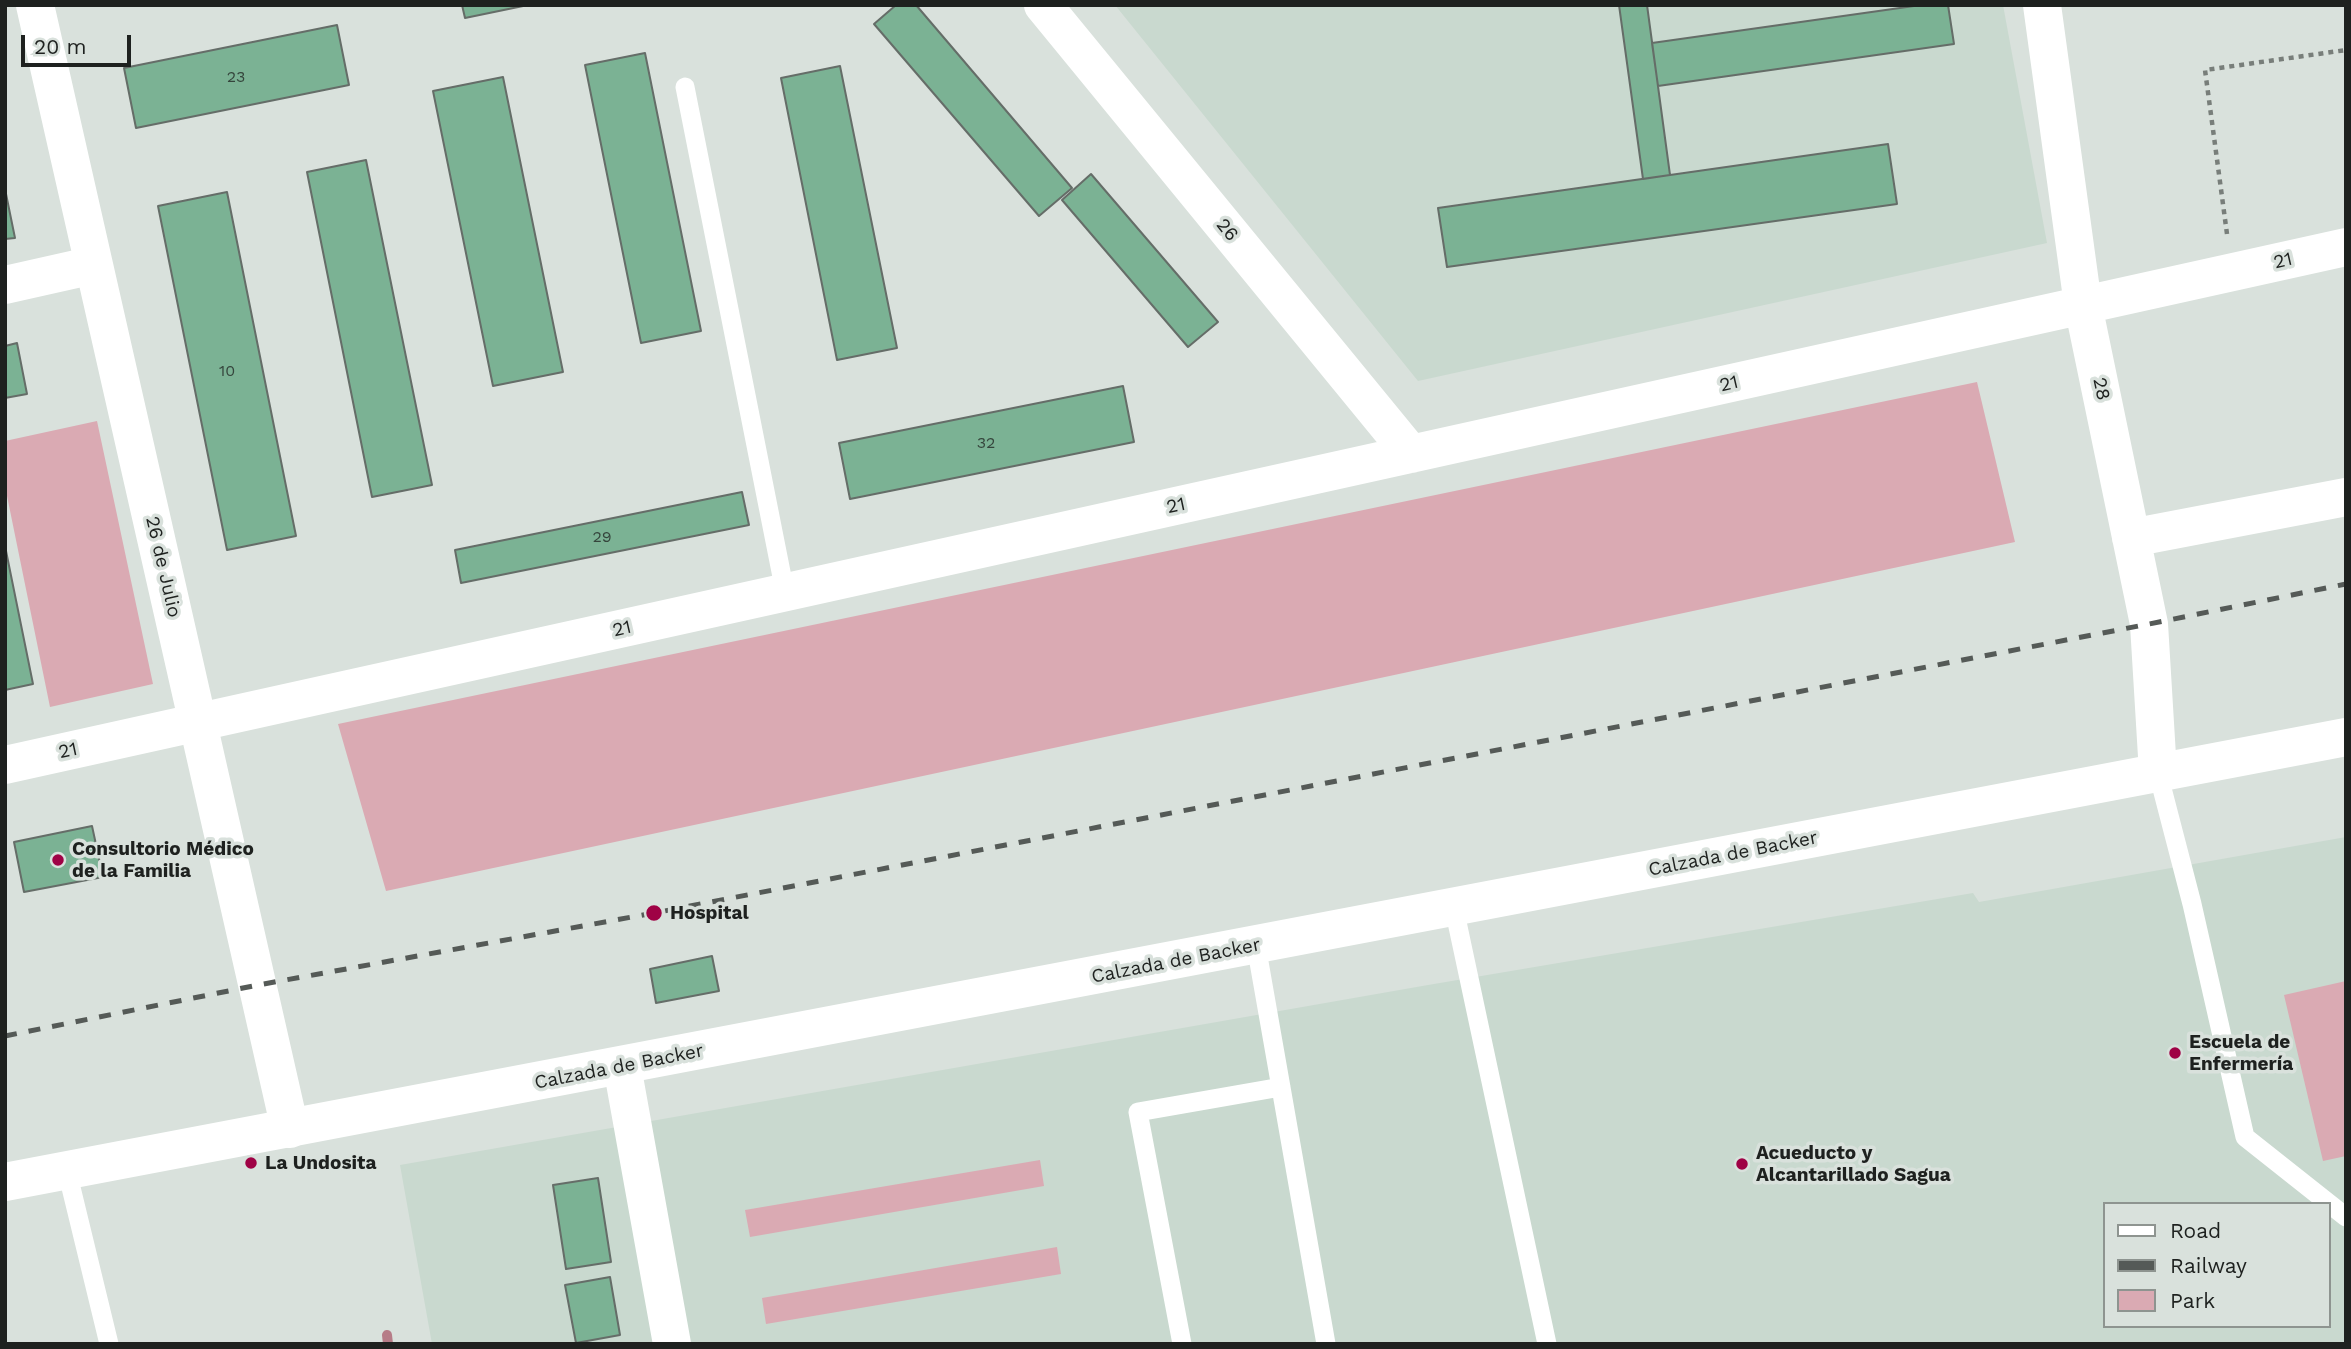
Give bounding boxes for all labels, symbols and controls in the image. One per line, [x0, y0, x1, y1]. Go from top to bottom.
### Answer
scale bar [24, 21, 135, 65]
text: 20 m [34, 34, 86, 59]
house number: 23 [227, 67, 245, 87]
street label: 26 [1211, 214, 1243, 246]
street label: 21 [2271, 248, 2295, 274]
house number: 10 [219, 361, 235, 381]
street label: 21 [1717, 371, 1741, 397]
street label: 28 [2087, 375, 2115, 403]
house number: 32 [977, 433, 995, 453]
street label: 21 [1165, 493, 1187, 519]
street label: 26 de Julio [140, 514, 186, 620]
house number: 29 [592, 527, 612, 547]
street label: 21 [610, 616, 634, 642]
street label: 21 [57, 738, 79, 764]
street label: Calzada de Backer [1646, 826, 1820, 882]
place label: Consultorio Médico de la Familia [72, 838, 254, 882]
marker: Consultorio Médico de la Familia [50, 852, 66, 868]
place label: Hospital [670, 902, 749, 924]
marker: Hospital [644, 903, 664, 923]
street label: Calzada de Backer [1089, 933, 1263, 989]
place label: Escuela de Enfermería [2189, 1031, 2293, 1075]
street label: Calzada de Backer [532, 1039, 706, 1095]
marker: Escuela de Enfermería [2167, 1045, 2183, 1061]
place label: Acueducto y Alcantarillado Sagua [1756, 1142, 1951, 1186]
place label: La Undosita [265, 1152, 377, 1174]
marker: La Undosita [243, 1155, 259, 1171]
marker: Acueducto y Alcantarillado Sagua [1734, 1156, 1750, 1172]
legend [2102, 1202, 2330, 1328]
text: Road [2170, 1218, 2221, 1243]
text: Railway [2170, 1253, 2247, 1278]
text: Park [2170, 1288, 2215, 1313]

